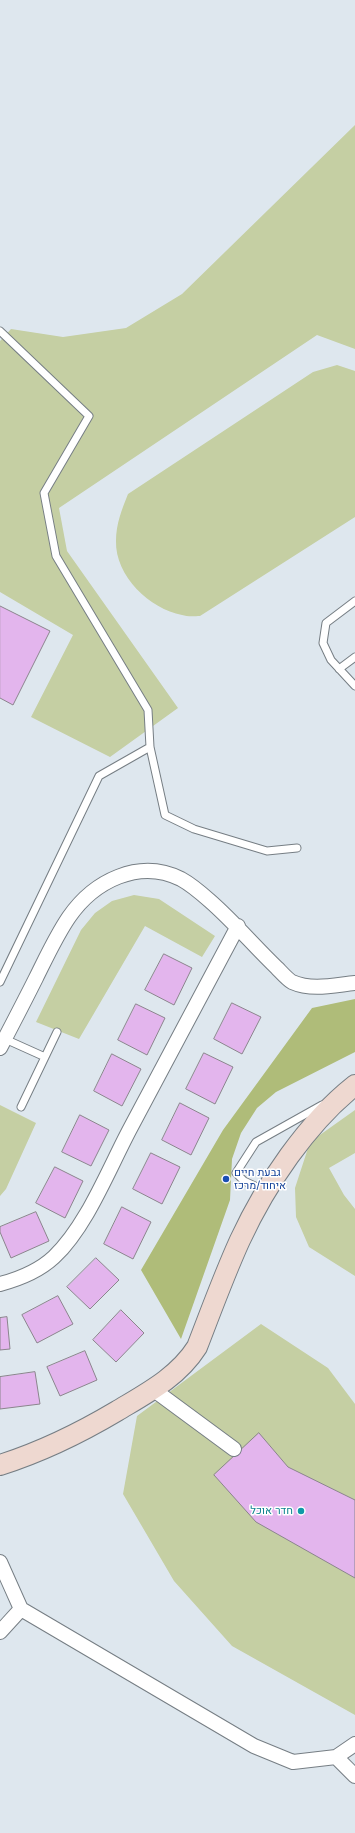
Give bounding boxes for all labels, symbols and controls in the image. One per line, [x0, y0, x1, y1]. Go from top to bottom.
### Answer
place label: גבעת חיים איחוד/מרכז [234, 1166, 286, 1192]
marker: גבעת חיים איחוד/מרכז [221, 1174, 231, 1184]
place label: חדר אוכל [250, 1504, 293, 1518]
marker: חדר אוכל [296, 1506, 306, 1516]

